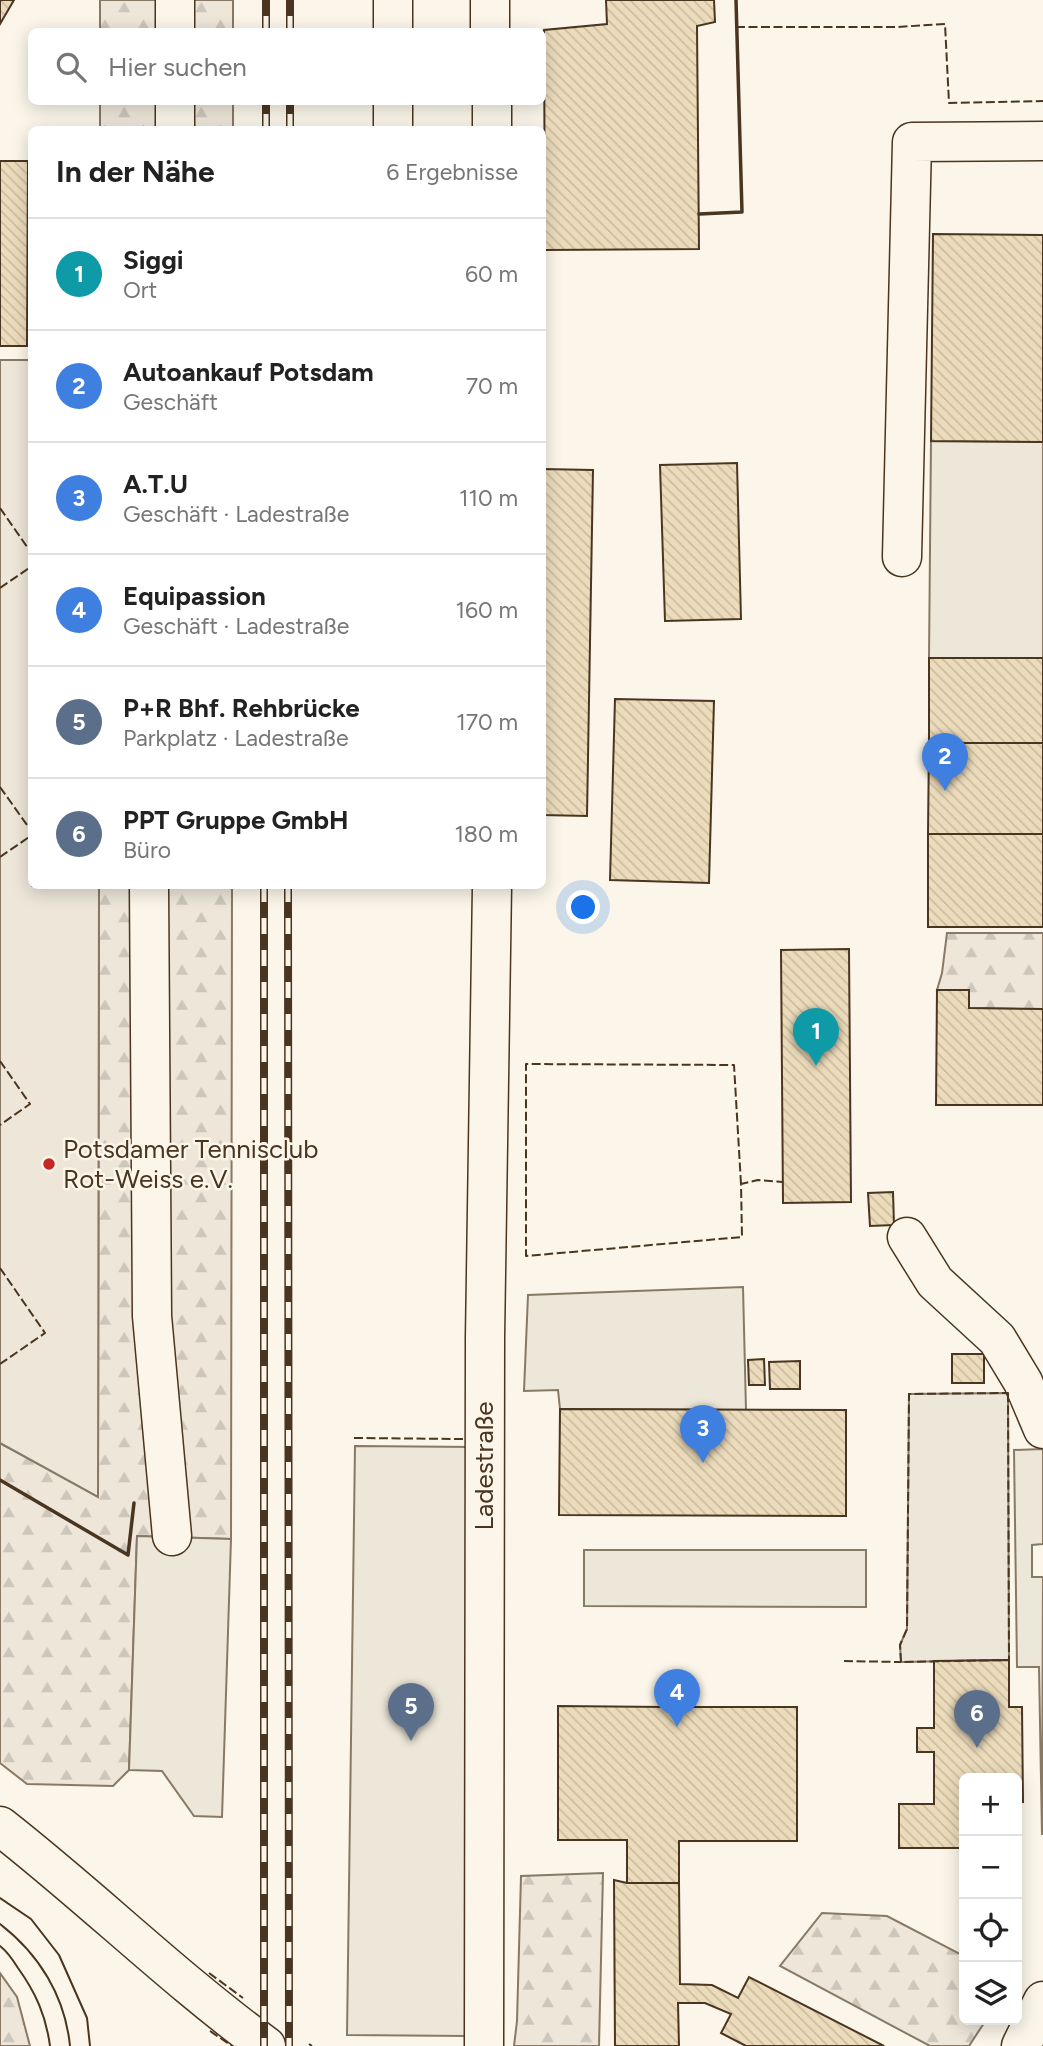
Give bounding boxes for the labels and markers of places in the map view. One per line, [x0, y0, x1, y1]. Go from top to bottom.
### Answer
pin: 2 [922, 733, 968, 791]
pin: 1 [793, 1008, 839, 1066]
place label: Potsdamer Tennisclub Rot-Weiss e.V. [63, 1133, 319, 1195]
marker: Potsdamer Tennisclub Rot-Weiss e.V. [41, 1156, 57, 1172]
pin: 3 [680, 1405, 726, 1463]
pin: 4 [654, 1669, 700, 1727]
pin: 5 [388, 1683, 434, 1741]
pin: 6 [954, 1690, 1000, 1748]

